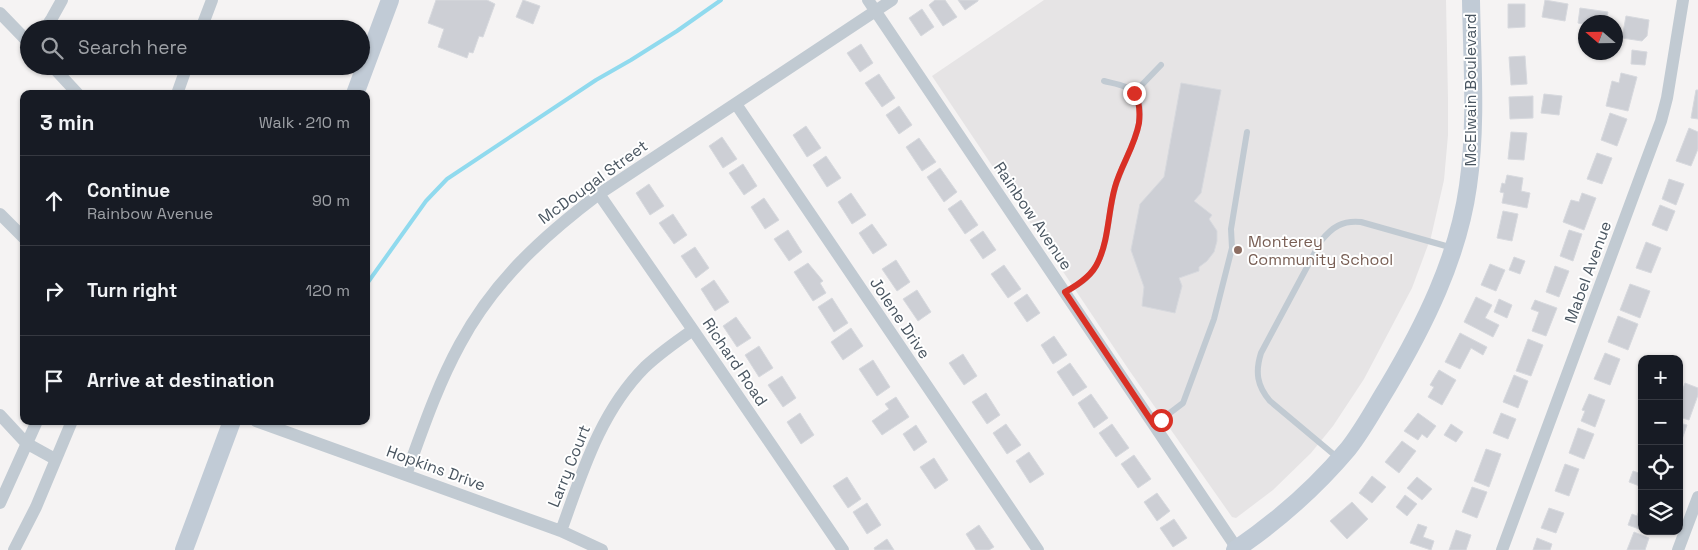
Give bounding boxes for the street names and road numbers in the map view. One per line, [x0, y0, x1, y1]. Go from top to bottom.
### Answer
street label: McElwain Boulevard [1460, 13, 1481, 167]
street label: McDougal Street [534, 135, 652, 229]
street label: Rainbow Avenue [989, 158, 1077, 274]
street label: Mabel Avenue [1560, 218, 1616, 326]
street label: Jolene Drive [865, 273, 935, 363]
street label: Richard Road [698, 314, 772, 410]
street label: Larry Court [543, 422, 595, 510]
street label: Hopkins Drive [384, 440, 488, 496]

